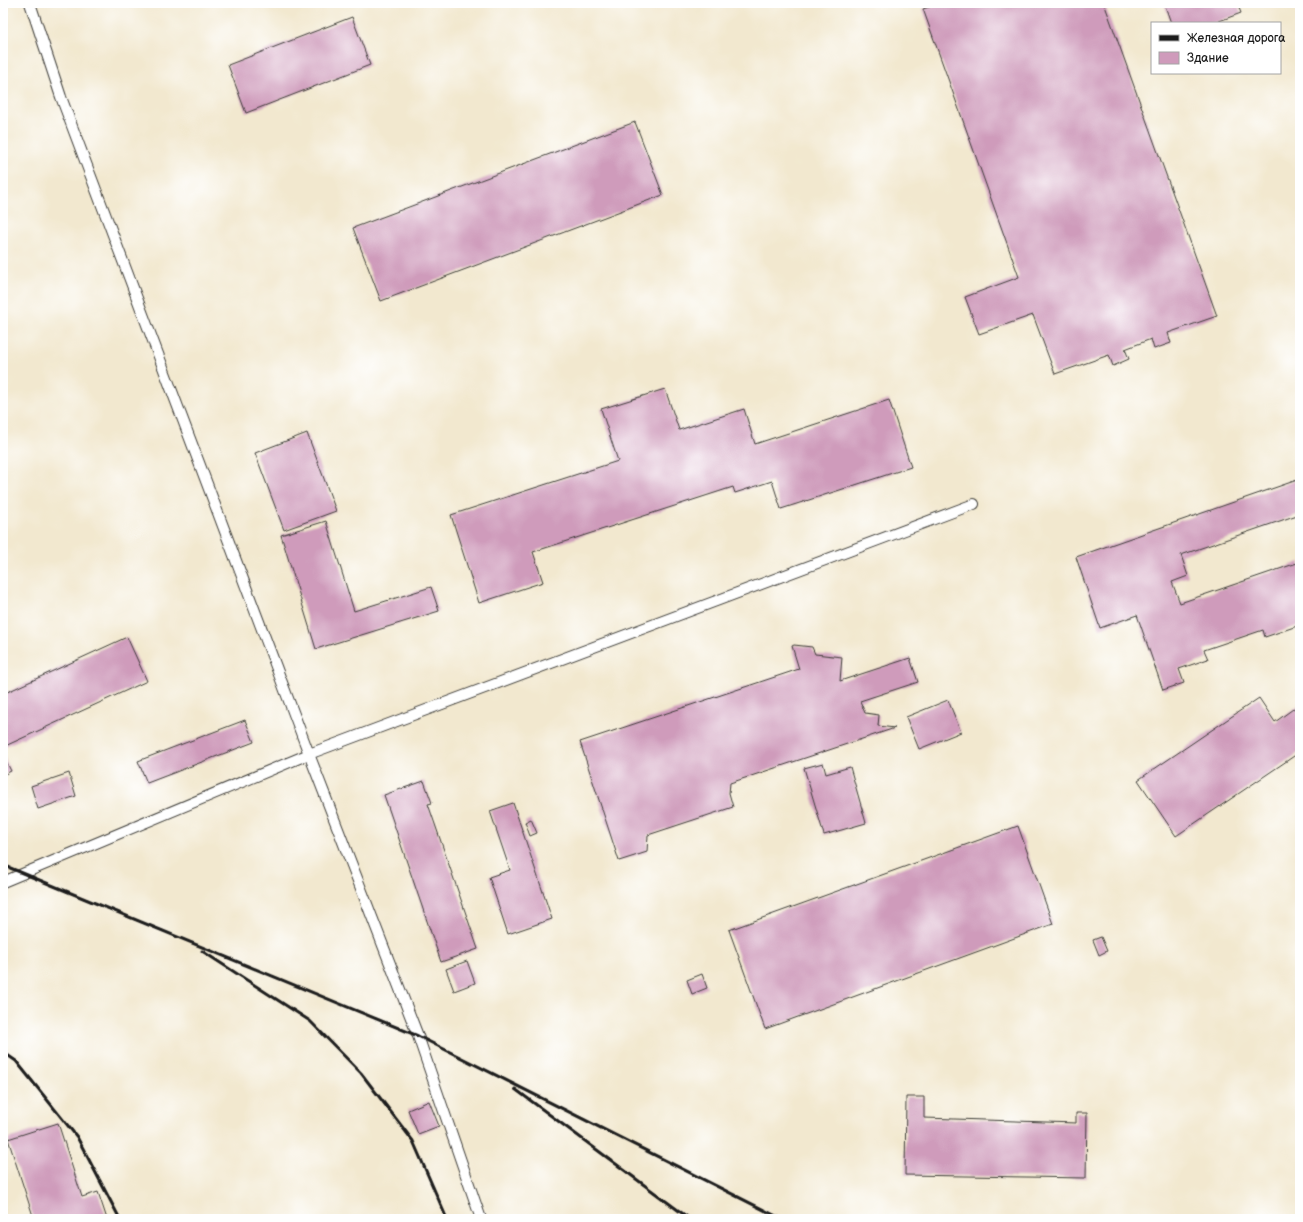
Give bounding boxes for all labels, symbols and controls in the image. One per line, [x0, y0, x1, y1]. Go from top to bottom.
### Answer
legend [1151, 22, 1281, 74]
text: Железная дорога [1187, 31, 1285, 46]
text: Здание [1187, 51, 1229, 66]

